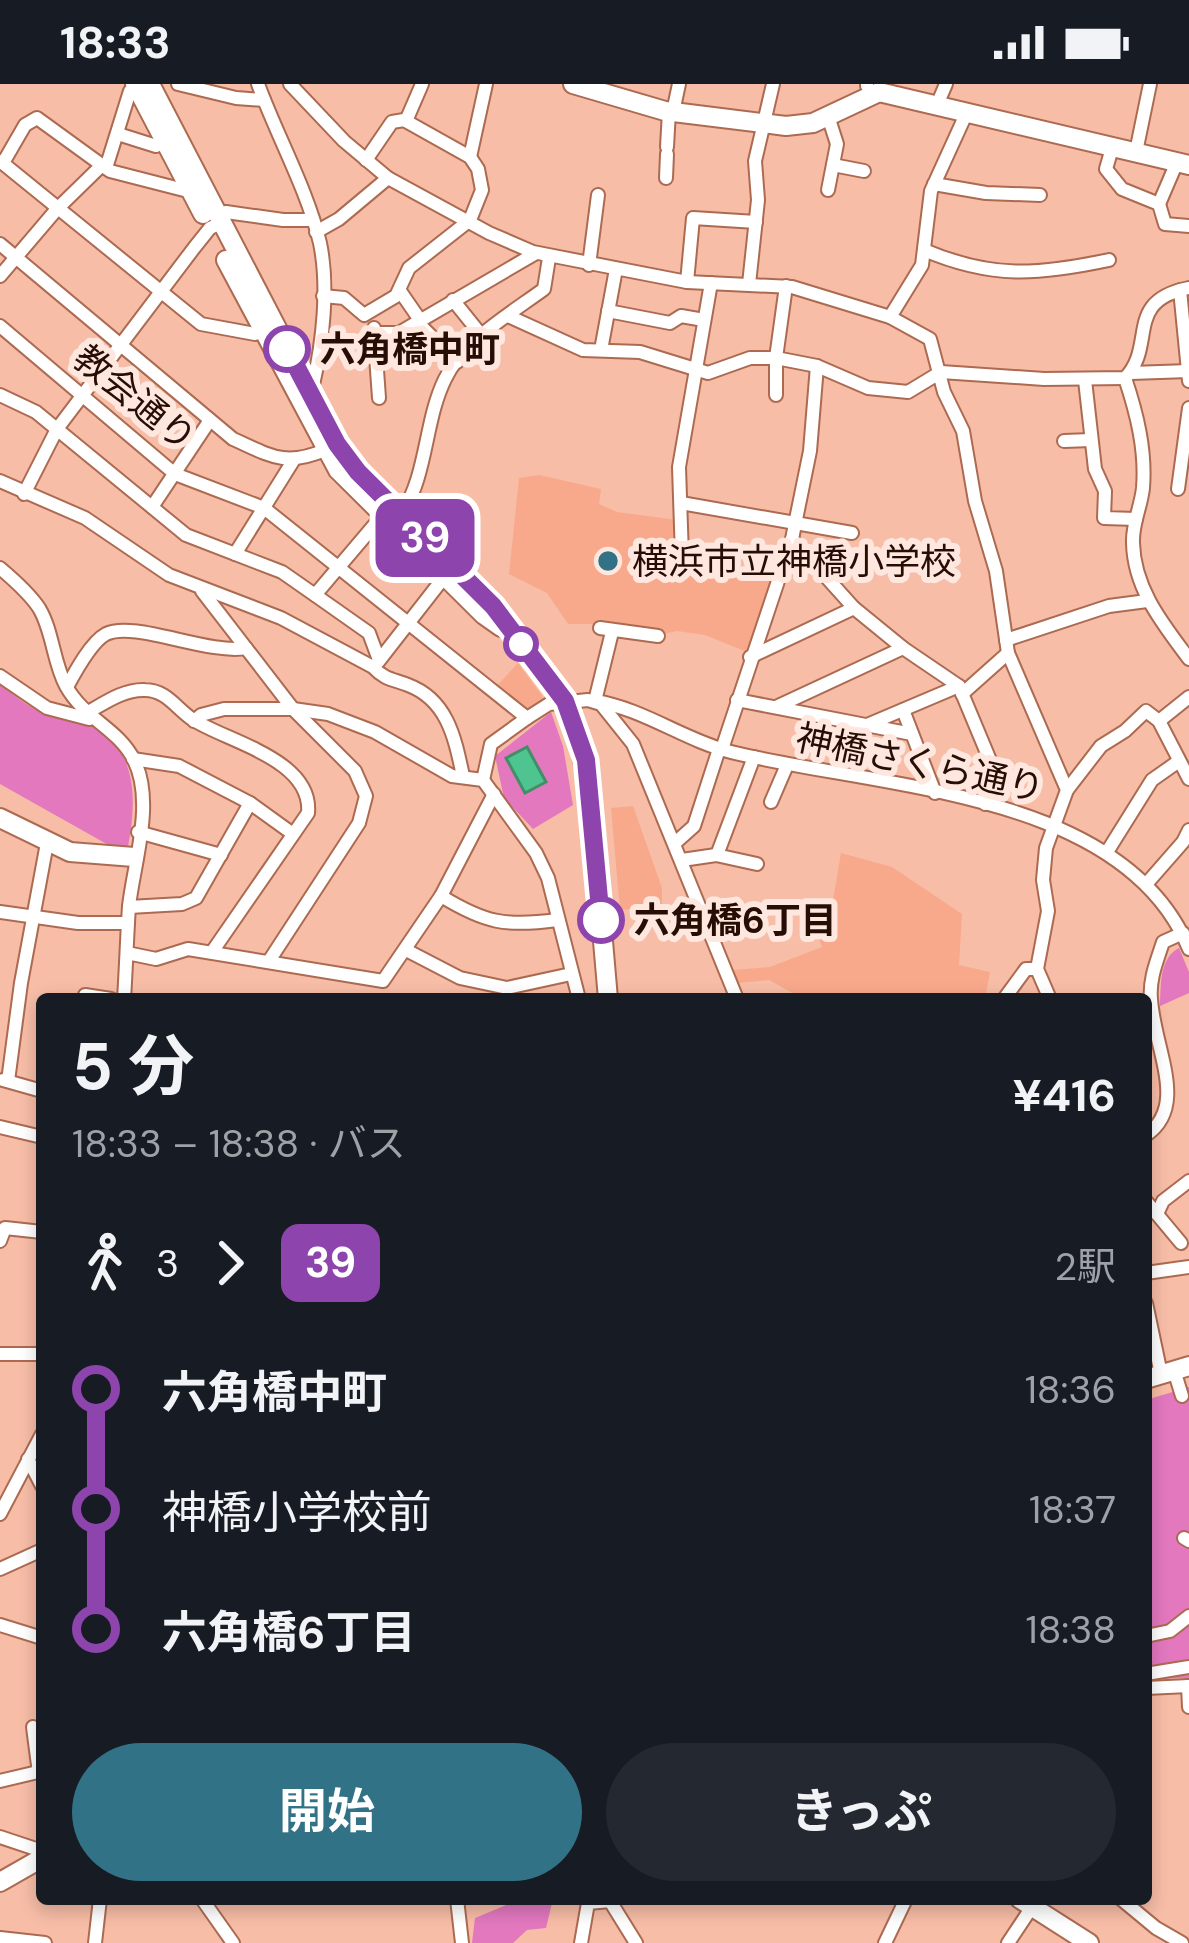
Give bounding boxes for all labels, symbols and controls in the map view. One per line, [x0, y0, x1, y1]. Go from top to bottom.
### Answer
text: 18:33 [60, 13, 171, 72]
place label: 六角橋中町 [320, 326, 500, 373]
marker: 六角橋中町 [265, 327, 309, 371]
street label: 教会通り [64, 334, 206, 462]
line badge: 39 [371, 499, 479, 577]
text: 39 [400, 510, 451, 565]
place label: 横浜市立神橋小学校 [632, 538, 956, 585]
marker: 横浜市立神橋小学校 [595, 548, 621, 574]
unlabelled marker [505, 628, 537, 660]
street label: 神橋さくら通り [792, 714, 1048, 812]
place label: 六角橋6丁目 [634, 897, 837, 944]
marker: 六角橋6丁目 [579, 898, 623, 942]
text: 5 分 [72, 1024, 195, 1109]
text: ¥416 [1013, 1066, 1116, 1125]
text: 18:33 – 18:38 · バス [72, 1118, 406, 1169]
icon: walk [72, 1230, 138, 1296]
icon: forward [197, 1230, 263, 1296]
text: 39 [305, 1235, 356, 1290]
text: 3 [156, 1238, 179, 1289]
text: 2駅 [1055, 1241, 1116, 1292]
text: 六角橋中町 [162, 1363, 387, 1422]
text: 18:36 [1025, 1364, 1116, 1415]
text: 神橋小学校前 [162, 1483, 432, 1542]
text: 18:37 [1029, 1484, 1116, 1535]
text: 六角橋6丁目 [162, 1603, 416, 1662]
text: 18:38 [1025, 1604, 1116, 1655]
button: 開始 [72, 1743, 582, 1881]
button: きっぷ [606, 1743, 1116, 1881]

